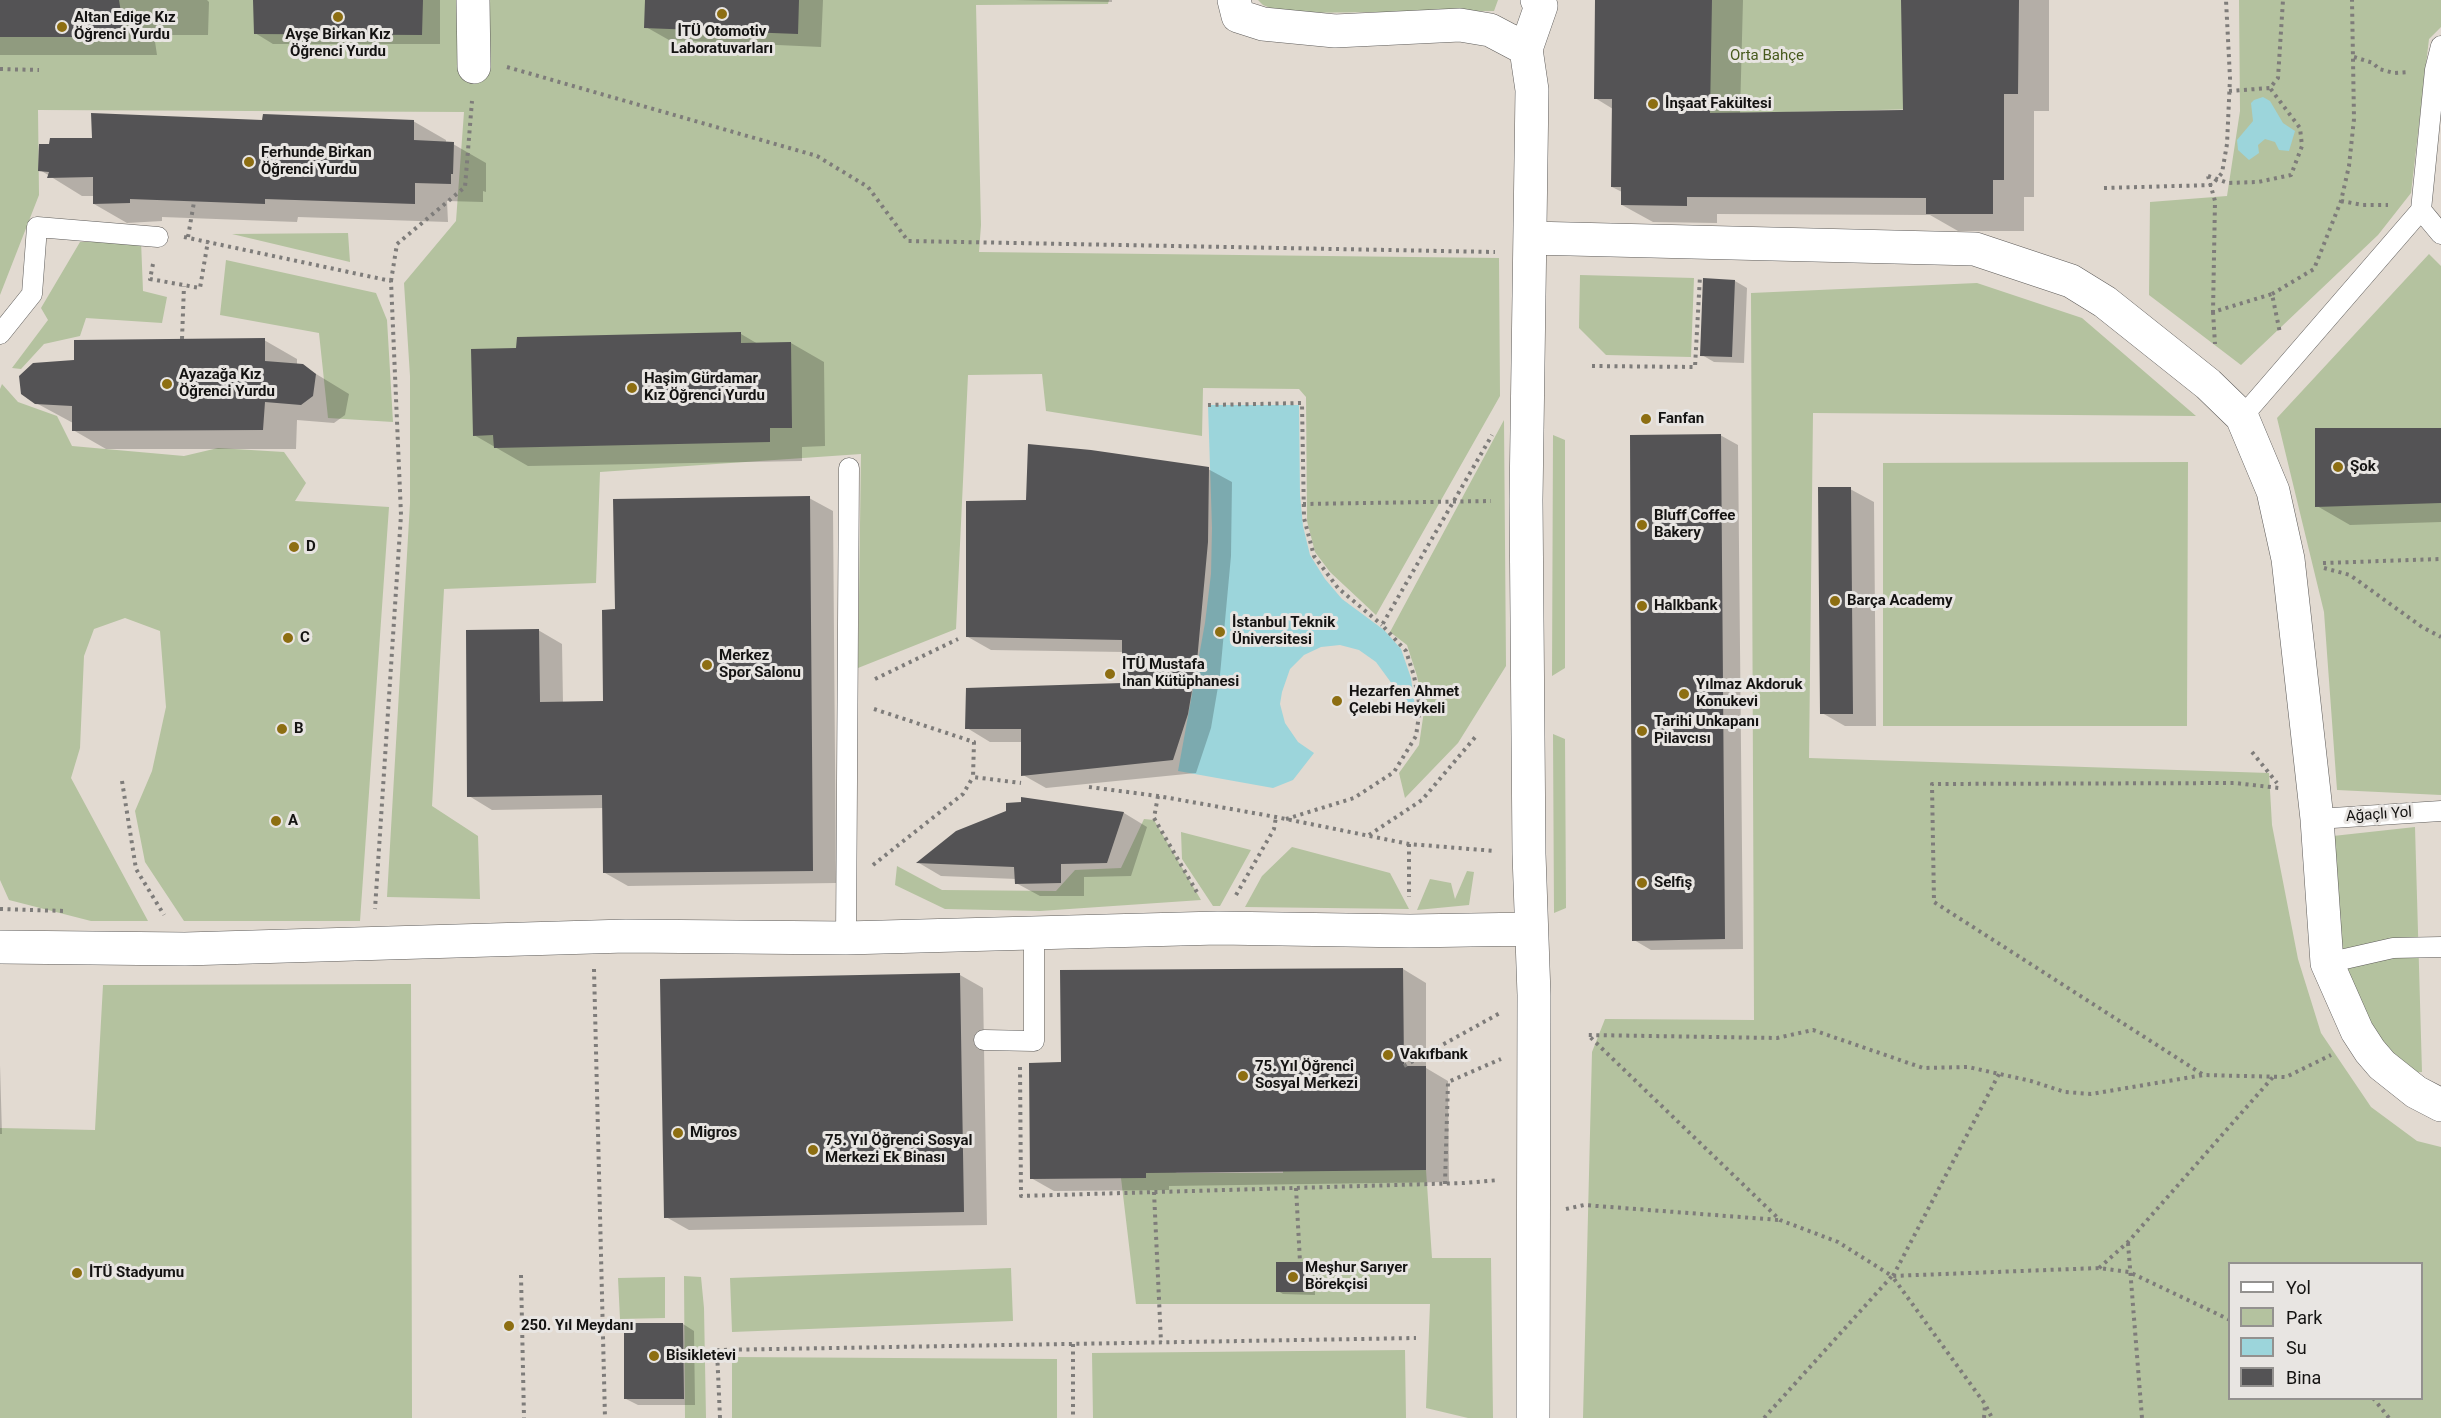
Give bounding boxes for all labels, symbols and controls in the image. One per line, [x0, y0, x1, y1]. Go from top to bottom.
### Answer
marker: İTÜ Otomotiv Laboratuvarları [715, 7, 729, 21]
place label: Altan Edige Kız Öğrenci Yurdu [74, 9, 176, 44]
marker: Ayşe Birkan Kız Öğrenci Yurdu [331, 10, 345, 24]
marker: Altan Edige Kız Öğrenci Yurdu [55, 20, 69, 34]
place label: İTÜ Otomotiv Laboratuvarları [671, 23, 773, 58]
place label: Ayşe Birkan Kız Öğrenci Yurdu [285, 26, 391, 61]
park label: Orta Bahçe [1730, 47, 1804, 65]
place label: İnşaat Fakültesi [1665, 95, 1772, 113]
marker: İnşaat Fakültesi [1646, 97, 1660, 111]
place label: Ferhunde Birkan Öğrenci Yurdu [261, 144, 372, 179]
marker: Ferhunde Birkan Öğrenci Yurdu [242, 155, 256, 169]
place label: Ayazağa Kız Öğrenci Yurdu [179, 366, 275, 401]
place label: Haşim Gürdamar Kız Öğrenci Yurdu [644, 370, 765, 405]
marker: Ayazağa Kız Öğrenci Yurdu [160, 377, 174, 391]
marker: Haşim Gürdamar Kız Öğrenci Yurdu [625, 381, 639, 395]
place label: Fanfan [1658, 410, 1704, 428]
marker: Fanfan [1639, 412, 1653, 426]
place label: Şok [2350, 458, 2376, 476]
marker: Şok [2331, 460, 2345, 474]
place label: Bluff Coffee Bakery [1654, 507, 1735, 542]
marker: Bluff Coffee Bakery [1635, 518, 1649, 532]
place label: D [306, 538, 316, 556]
marker: D [287, 540, 301, 554]
place label: Barça Academy [1847, 592, 1953, 610]
marker: Barça Academy [1828, 594, 1842, 608]
place label: Halkbank [1654, 597, 1717, 615]
marker: Halkbank [1635, 599, 1649, 613]
place label: İstanbul Teknik Üniversitesi [1232, 614, 1335, 649]
marker: İstanbul Teknik Üniversitesi [1213, 625, 1227, 639]
place label: C [300, 629, 310, 647]
marker: C [281, 631, 295, 645]
place label: Merkez Spor Salonu [719, 647, 801, 682]
place label: İTÜ Mustafa İnan Kütüphanesi [1122, 656, 1239, 691]
marker: Merkez Spor Salonu [700, 658, 714, 672]
marker: İTÜ Mustafa İnan Kütüphanesi [1103, 667, 1117, 681]
place label: Yılmaz Akdoruk Konukevi [1696, 676, 1802, 711]
place label: Hezarfen Ahmet Çelebi Heykeli [1349, 683, 1459, 718]
marker: Yılmaz Akdoruk Konukevi [1677, 687, 1691, 701]
marker: Hezarfen Ahmet Çelebi Heykeli [1330, 694, 1344, 708]
place label: Tarihi Unkapanı Pilavcısı [1654, 713, 1759, 748]
place label: B [294, 720, 304, 738]
marker: B [275, 722, 289, 736]
marker: Tarihi Unkapanı Pilavcısı [1635, 724, 1649, 738]
street label: Ağaçlı Yol [2345, 804, 2413, 826]
place label: A [288, 812, 298, 830]
marker: A [269, 814, 283, 828]
place label: Selfiş [1654, 874, 1692, 892]
marker: Selfiş [1635, 876, 1649, 890]
place label: Vakıfbank [1400, 1046, 1468, 1064]
marker: Vakıfbank [1381, 1048, 1395, 1062]
place label: 75. Yıl Öğrenci Sosyal Merkezi [1255, 1058, 1358, 1093]
marker: 75. Yıl Öğrenci Sosyal Merkezi [1236, 1069, 1250, 1083]
place label: Migros [690, 1124, 737, 1142]
marker: Migros [671, 1126, 685, 1140]
place label: 75. Yıl Öğrenci Sosyal Merkezi Ek Binası [825, 1132, 973, 1167]
marker: 75. Yıl Öğrenci Sosyal Merkezi Ek Binası [806, 1143, 820, 1157]
place label: Meşhur Sarıyer Börekçisi [1305, 1259, 1408, 1294]
legend [2228, 1262, 2423, 1400]
place label: İTÜ Stadyumu [89, 1264, 184, 1282]
marker: İTÜ Stadyumu [70, 1266, 84, 1280]
marker: Meşhur Sarıyer Börekçisi [1286, 1270, 1300, 1284]
text: Yol [2286, 1277, 2311, 1298]
text: Park [2286, 1307, 2322, 1328]
place label: 250. Yıl Meydanı [521, 1317, 634, 1335]
marker: 250. Yıl Meydanı [502, 1319, 516, 1333]
text: Su [2286, 1337, 2307, 1358]
place label: Bisikletevi [666, 1347, 736, 1365]
marker: Bisikletevi [647, 1349, 661, 1363]
text: Bina [2286, 1367, 2321, 1388]

